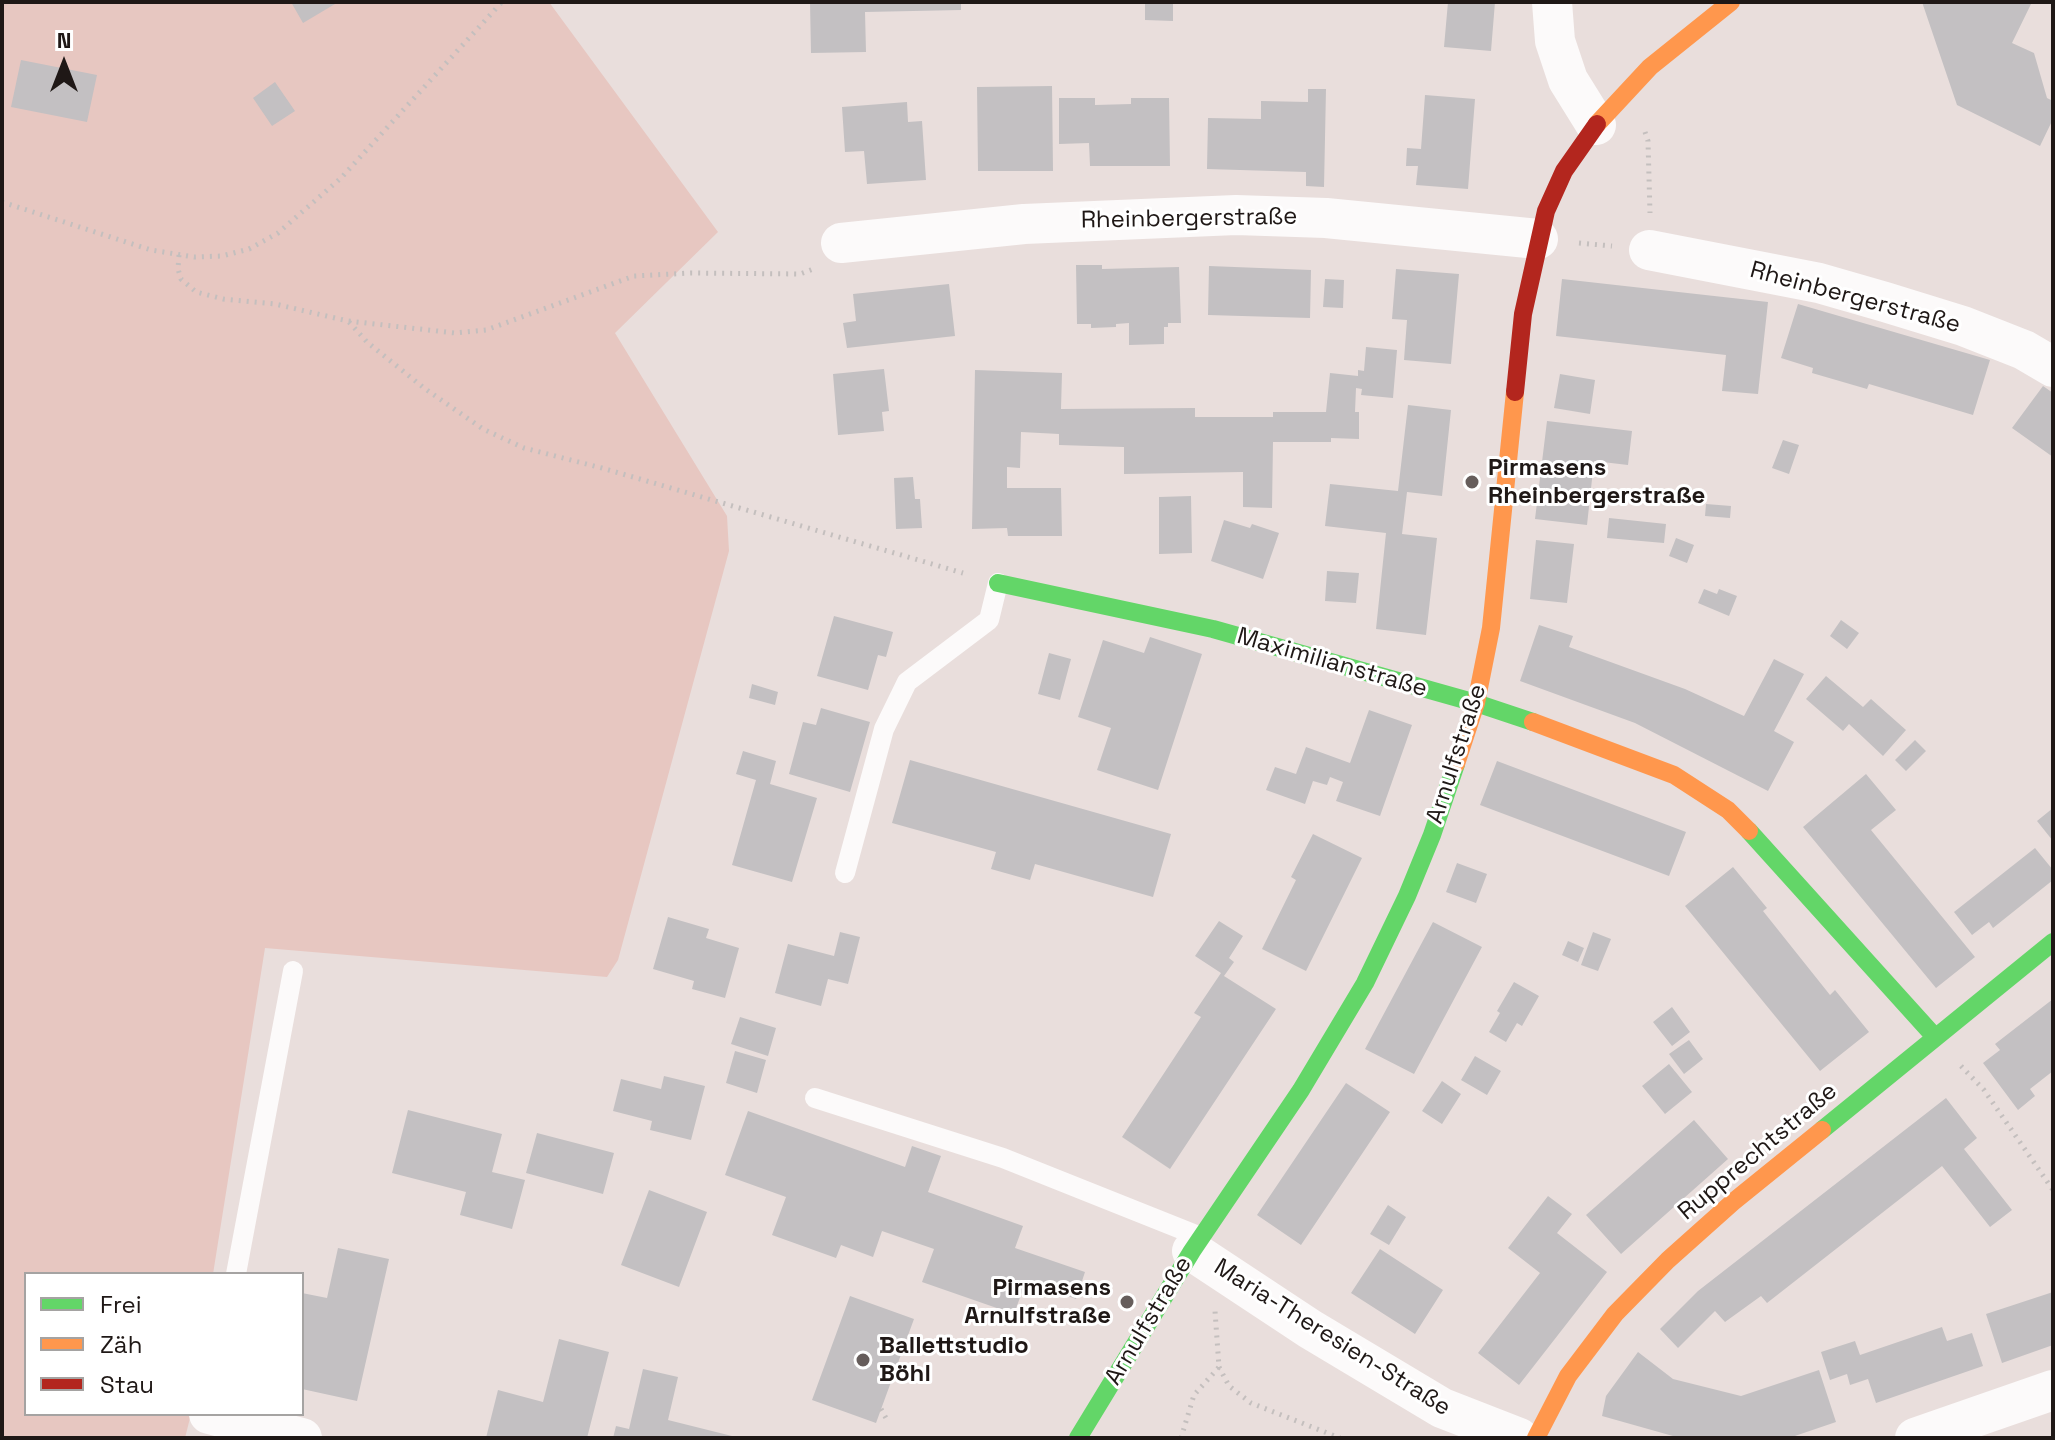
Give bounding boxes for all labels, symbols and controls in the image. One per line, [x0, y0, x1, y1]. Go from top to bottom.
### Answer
north arrow [24, 24, 104, 104]
text: N [57, 26, 71, 54]
street label: Rheinbergerstraße [1081, 203, 1297, 235]
street label: Rheinbergerstraße [1747, 256, 1963, 340]
place label: Pirmasens Rheinbergerstraße [1488, 454, 1705, 510]
marker: Pirmasens Rheinbergerstraße [1463, 473, 1481, 491]
street label: Maximilianstraße [1234, 622, 1430, 704]
street label: Arnulfstraße [1421, 681, 1493, 827]
street label: Rupprechtstraße [1673, 1077, 1843, 1227]
street label: Arnulfstraße [1099, 1252, 1199, 1390]
street label: Maria-Theresien-Straße [1208, 1253, 1456, 1423]
legend [24, 1272, 304, 1416]
place label: Pirmasens Arnulfstraße [964, 1274, 1111, 1330]
text: Frei [100, 1289, 142, 1320]
marker: Pirmasens Arnulfstraße [1118, 1293, 1136, 1311]
text: Zäh [100, 1329, 142, 1360]
place label: Ballettstudio Böhl [879, 1332, 1029, 1388]
marker: Ballettstudio Böhl [854, 1351, 872, 1369]
text: Stau [100, 1369, 154, 1400]

